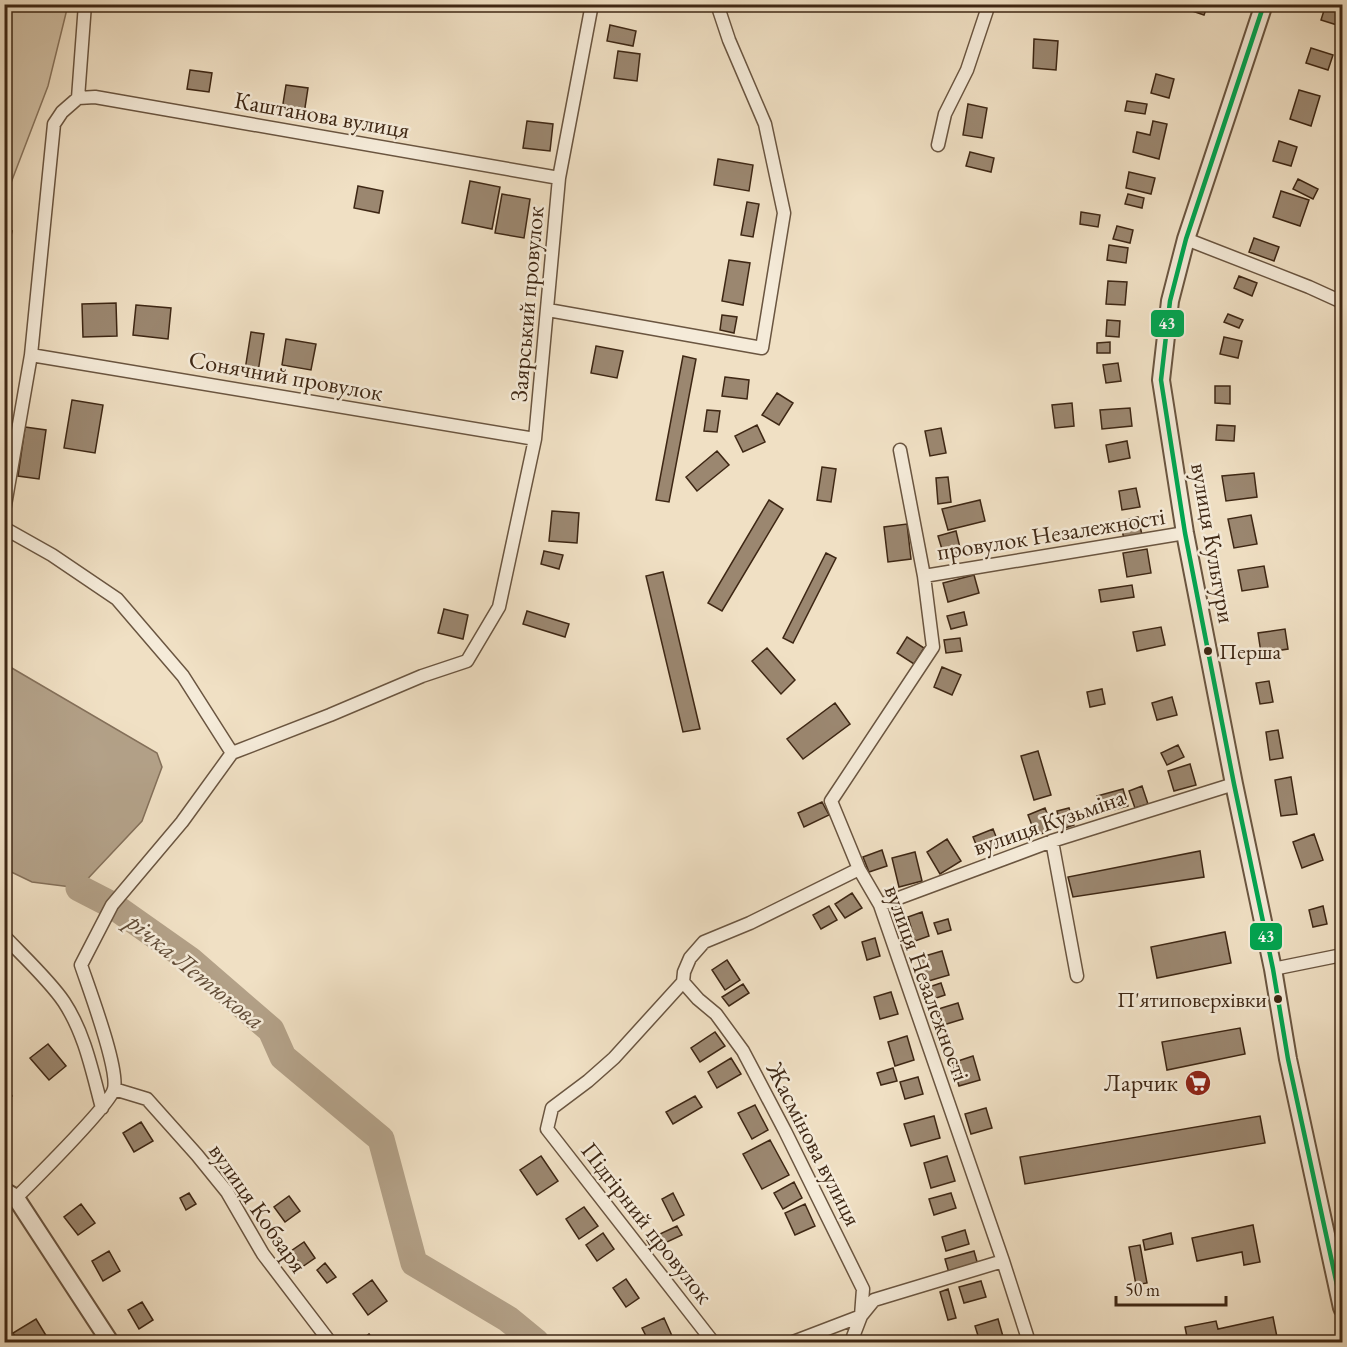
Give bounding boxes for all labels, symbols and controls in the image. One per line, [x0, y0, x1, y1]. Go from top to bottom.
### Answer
street label: Каштанова вулиця [232, 84, 412, 145]
street label: Заярський провулок [503, 204, 551, 403]
line badge: 43 [1150, 309, 1185, 338]
text: 43 [1159, 313, 1175, 334]
street label: Сонячний провулок [187, 343, 386, 408]
street label: вулиця Культури [1184, 460, 1243, 626]
street label: провулок Незалежності [935, 500, 1167, 567]
place label: Перша [1219, 637, 1281, 666]
marker: Перша [1202, 645, 1214, 657]
street label: вулиця Кузьміна [969, 781, 1129, 862]
street label: вулиця Незалежності [878, 880, 977, 1085]
water label: річка Летюкова [117, 902, 272, 1037]
line badge: 43 [1249, 922, 1283, 951]
text: 43 [1258, 926, 1274, 947]
place label: П'ятиповерхівки [1117, 985, 1267, 1014]
marker: П'ятиповерхівки [1272, 993, 1284, 1005]
street label: Жасмінова вулиця [759, 1056, 869, 1231]
place label: Ларчик [1104, 1067, 1179, 1098]
supermarket icon: Ларчик [1183, 1068, 1213, 1098]
street label: Підгірний провулок [574, 1135, 721, 1310]
street label: вулиця Кобзаря [202, 1137, 315, 1279]
scale bar [1116, 1269, 1226, 1307]
text: 50 m [1125, 1278, 1160, 1301]

